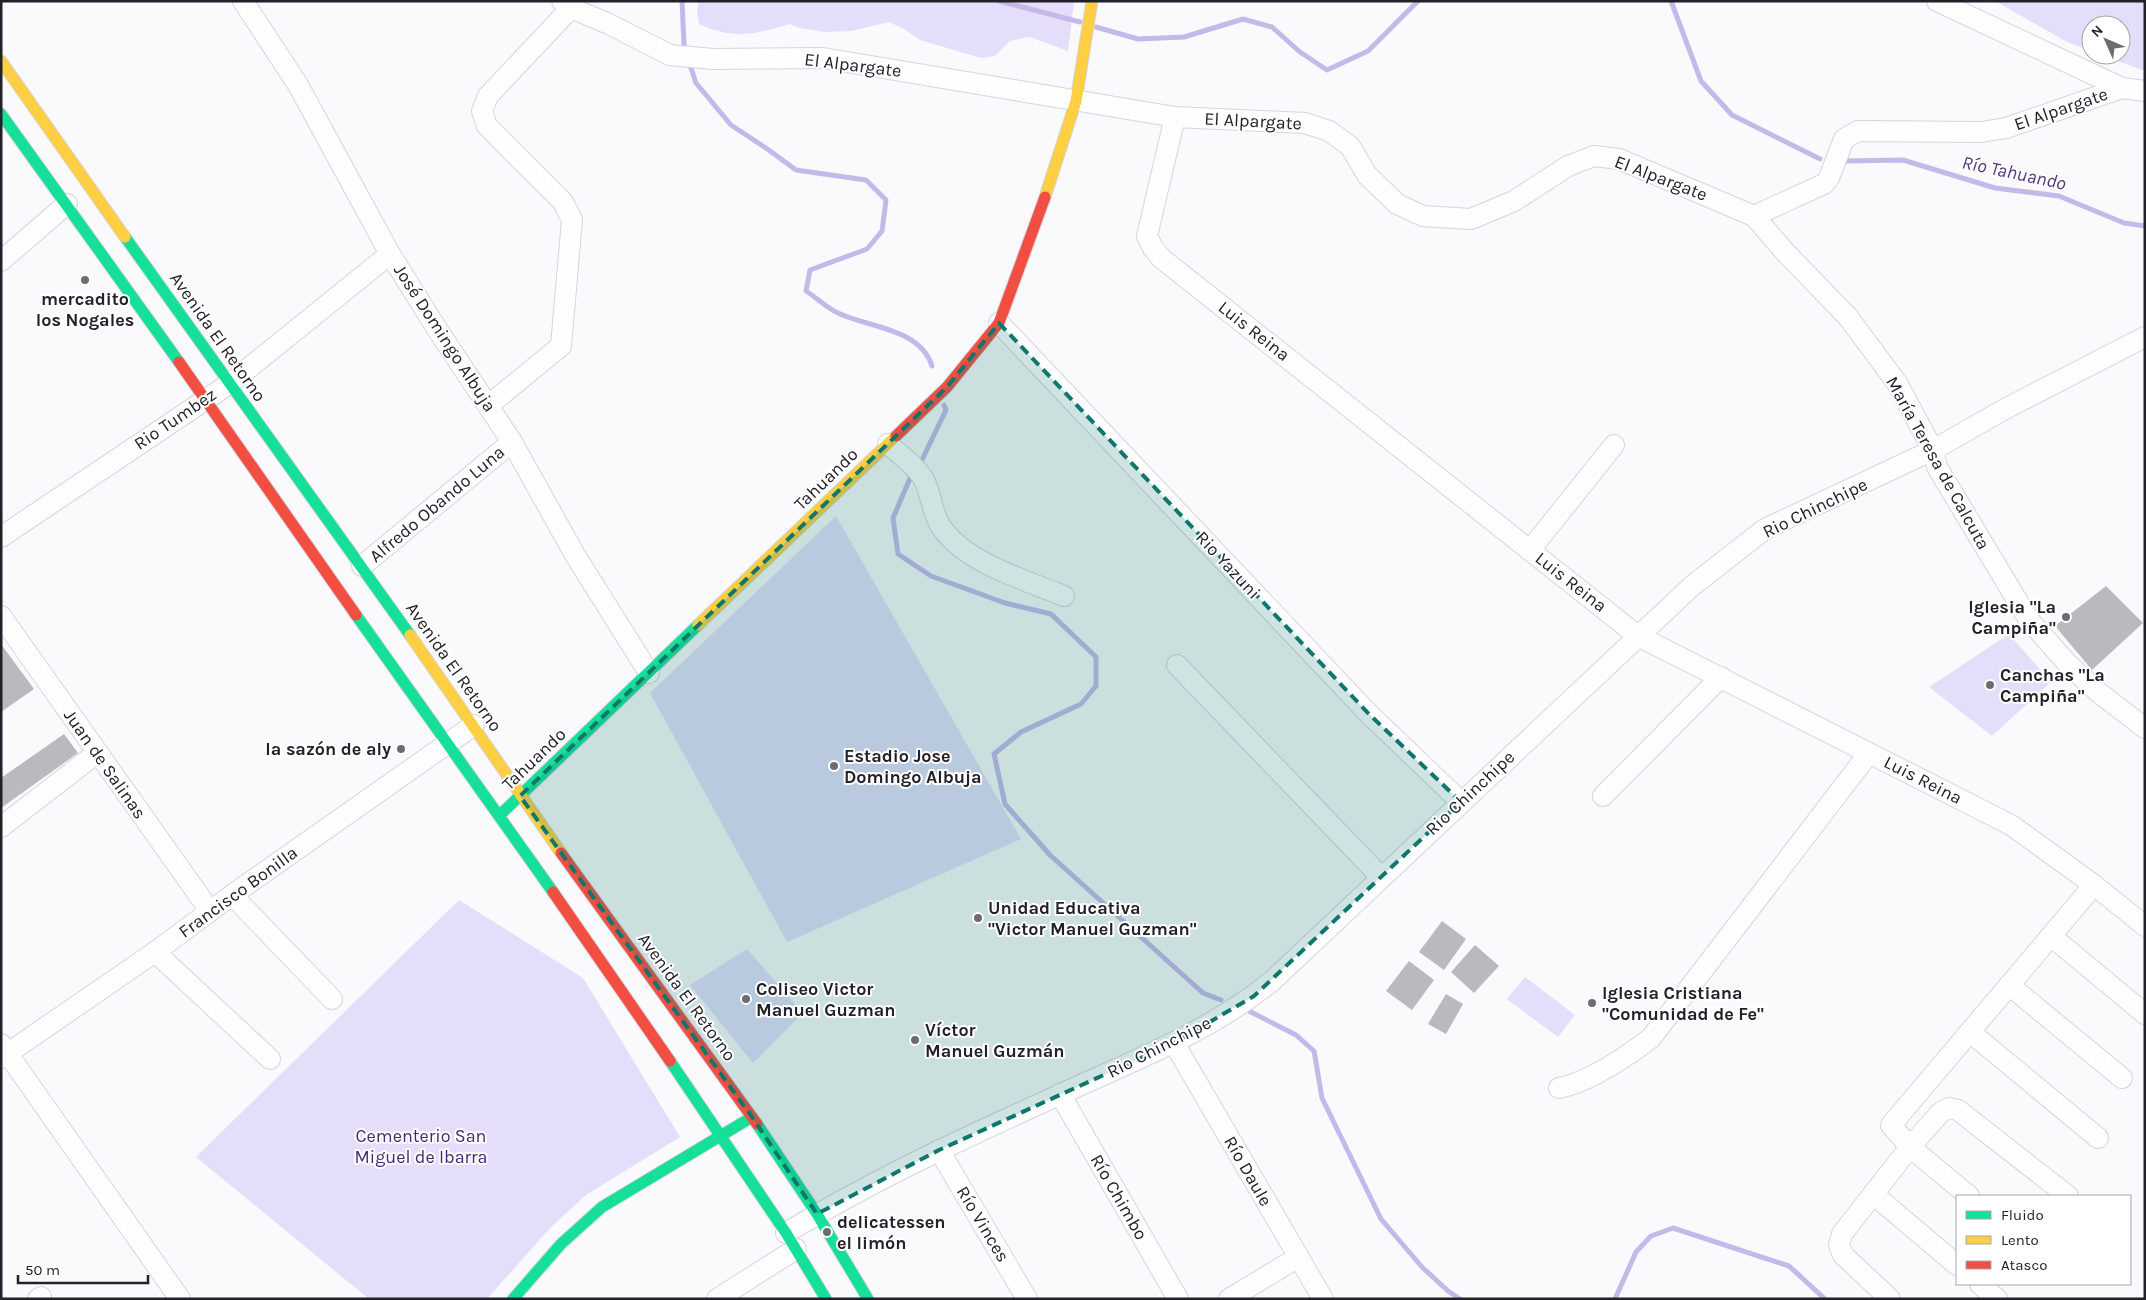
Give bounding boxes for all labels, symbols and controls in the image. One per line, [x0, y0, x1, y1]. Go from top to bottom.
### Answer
north arrow [2081, 15, 2131, 65]
text: N [2088, 22, 2107, 41]
street label: El Alpargate [803, 48, 903, 82]
street label: El Alpargate [2011, 83, 2111, 135]
street label: El Alpargate [1204, 107, 1302, 135]
street label: El Alpargate [1612, 150, 1710, 206]
water label: Río Tahuando [1960, 151, 2069, 195]
street label: José Domingo Albuja [389, 260, 501, 416]
street label: Avenida El Retorno [165, 268, 271, 406]
marker: mercadito los Nogales [79, 274, 91, 286]
place label: mercadito los Nogales [36, 288, 134, 331]
street label: Luis Reina [1214, 296, 1294, 366]
street label: María Teresa de Calcuta [1881, 373, 1995, 553]
street label: Rio Tumbez [130, 383, 220, 455]
street label: Alfredo Obando Luna [365, 441, 509, 567]
street label: Tahuando [789, 443, 863, 515]
street label: Rio Chinchipe [1759, 473, 1871, 543]
street label: Rio Yazuni [1191, 526, 1265, 604]
street label: Luis Reina [1531, 547, 1611, 617]
place label: Iglesia "La Campiña" [1968, 596, 2056, 639]
street label: Avenida El Retorno [401, 598, 507, 736]
marker: Iglesia "La Campiña" [2060, 611, 2072, 623]
place label: Canchas "La Campiña" [2000, 664, 2105, 707]
marker: Canchas "La Campiña" [1984, 679, 1996, 691]
street label: Juan de Salinas [59, 705, 151, 823]
street label: Tahuando [497, 723, 571, 795]
place label: la sazón de aly [265, 738, 391, 760]
marker: la sazón de aly [395, 743, 407, 755]
place label: Estadio Jose Domingo Albuja [844, 745, 982, 788]
street label: Rio Chinchipe [1421, 746, 1519, 840]
street label: Luis Reina [1880, 751, 1966, 809]
marker: Estadio Jose Domingo Albuja [828, 760, 840, 772]
street label: Francisco Bonilla [174, 842, 302, 942]
place label: Unidad Educativa "Victor Manuel Guzman" [988, 897, 1197, 940]
marker: Unidad Educativa "Victor Manuel Guzman" [972, 912, 984, 924]
street label: Avenida El Retorno [633, 929, 741, 1065]
place label: Coliseo Victor Manuel Guzman [756, 978, 896, 1021]
place label: Iglesia Cristiana "Comunidad de Fe" [1602, 982, 1764, 1025]
marker: Coliseo Victor Manuel Guzman [740, 993, 752, 1005]
marker: Iglesia Cristiana "Comunidad de Fe" [1586, 997, 1598, 1009]
street label: Rio Chinchipe [1103, 1011, 1215, 1083]
place label: Víctor Manuel Guzmán [925, 1019, 1065, 1062]
marker: Víctor Manuel Guzmán [909, 1034, 921, 1046]
park label: Cementerio San Miguel de Ibarra [355, 1125, 487, 1168]
street label: Río Daule [1219, 1132, 1277, 1210]
street label: Río Chimbo [1086, 1150, 1152, 1244]
street label: Río Vinces [952, 1182, 1014, 1266]
legend [1956, 1195, 2131, 1285]
text: Fluido [2001, 1206, 2044, 1224]
place label: delicatessen el limón [837, 1211, 945, 1254]
marker: delicatessen el limón [821, 1226, 833, 1238]
text: Lento [2001, 1231, 2039, 1249]
scale bar [18, 1252, 148, 1284]
text: Atasco [2001, 1256, 2047, 1274]
text: 50 m [25, 1261, 60, 1279]

